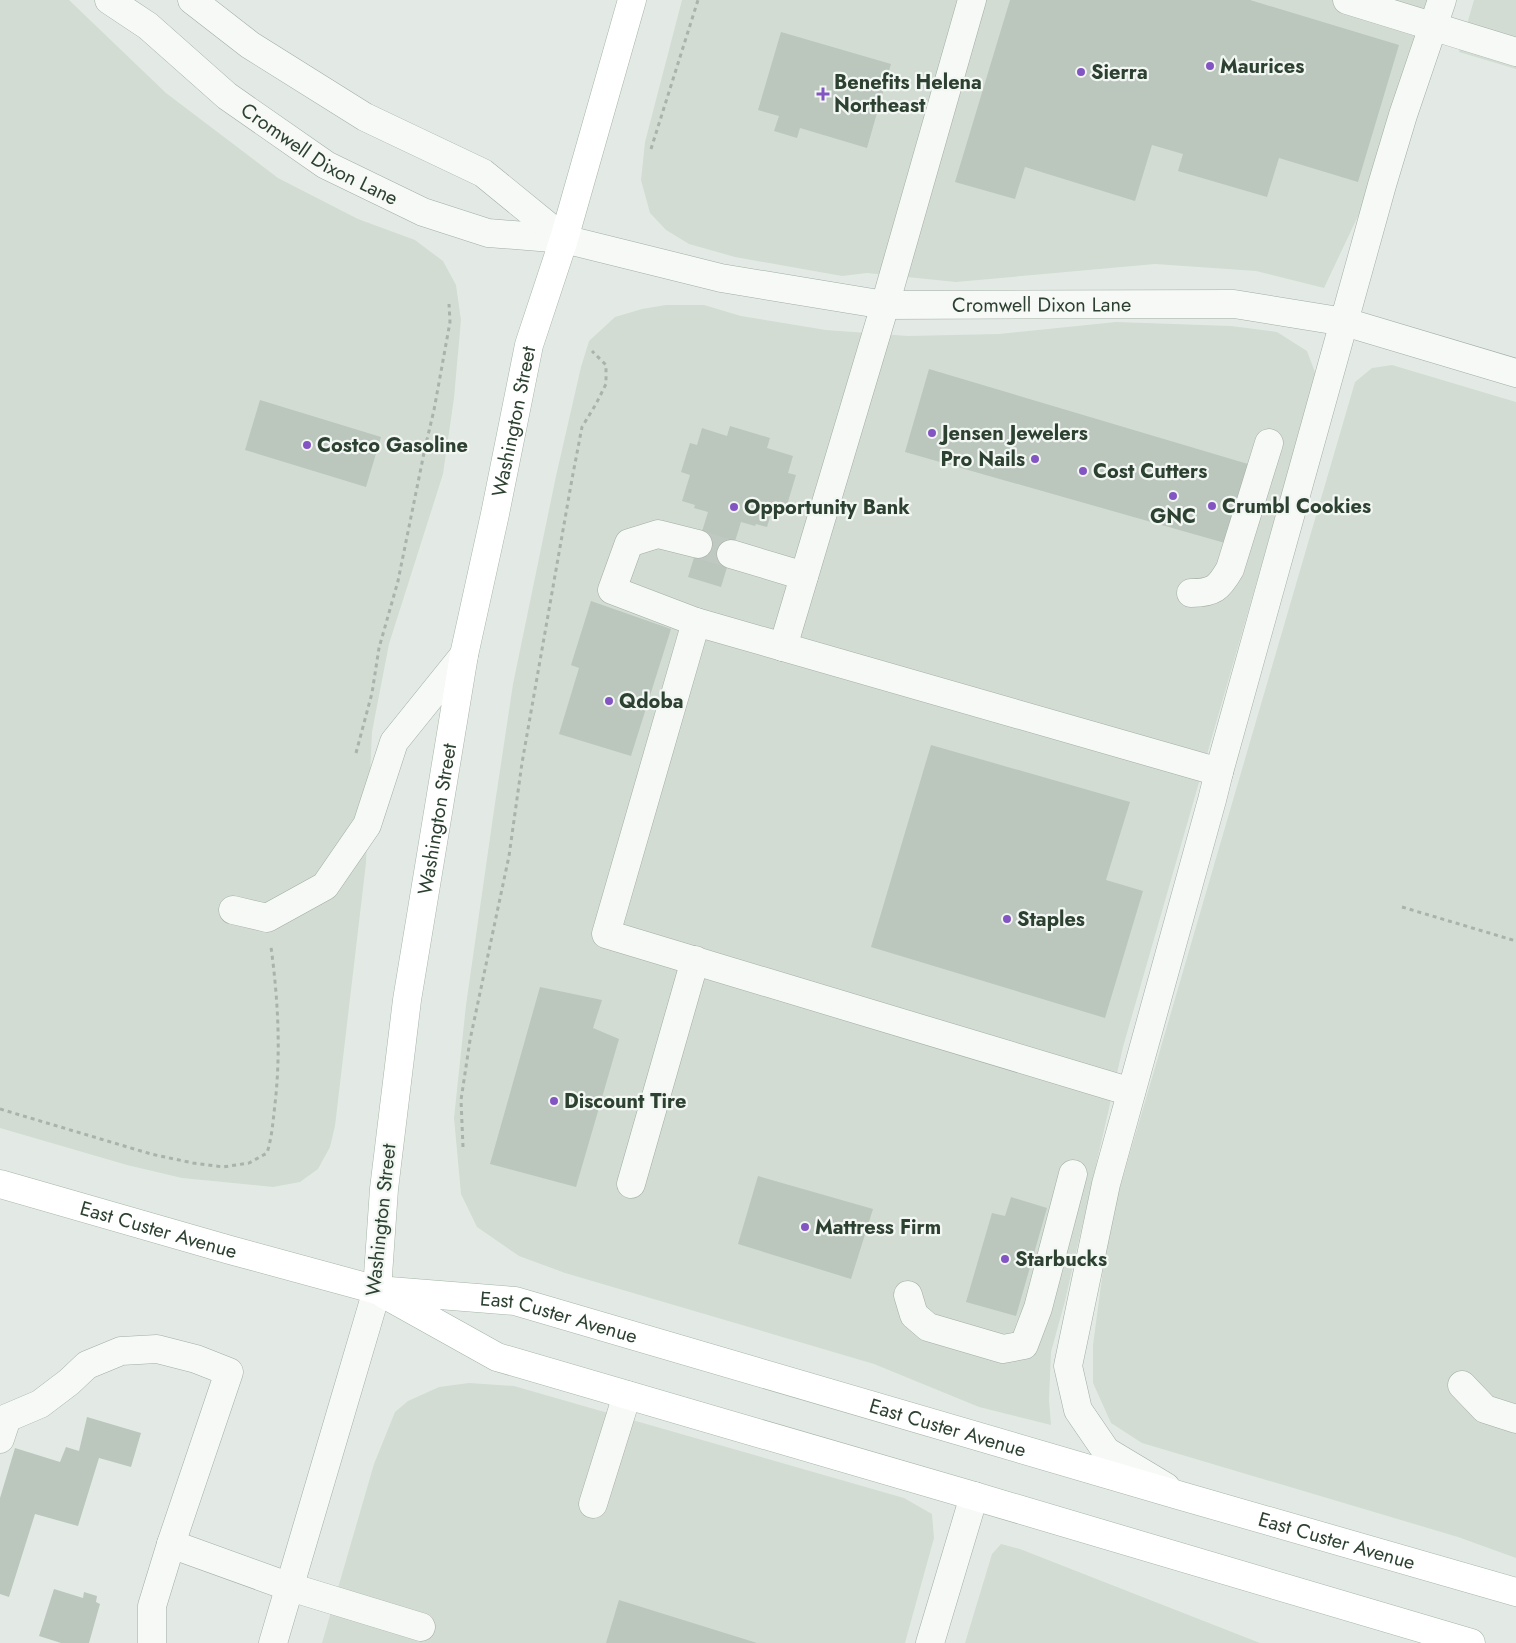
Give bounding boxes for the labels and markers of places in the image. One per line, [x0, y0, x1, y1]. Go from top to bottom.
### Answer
place label: Maurices [1220, 52, 1304, 81]
place label: Sierra [1091, 58, 1148, 87]
marker: Maurices [1204, 60, 1216, 72]
marker: Sierra [1075, 66, 1087, 78]
place label: Benefits Helena Northeast [834, 68, 982, 120]
marker: Benefits Helena Northeast [816, 87, 830, 101]
place label: Jensen Jewelers [938, 419, 1088, 448]
marker: Jensen Jewelers [926, 427, 938, 439]
place label: Costco Gasoline [317, 431, 468, 460]
marker: Costco Gasoline [301, 439, 313, 451]
place label: Pro Nails [941, 445, 1025, 474]
marker: Pro Nails [1029, 453, 1041, 465]
place label: Cost Cutters [1093, 457, 1207, 486]
marker: Cost Cutters [1077, 465, 1089, 477]
marker: GNC [1167, 490, 1179, 502]
place label: Crumbl Cookies [1222, 492, 1371, 521]
place label: Opportunity Bank [744, 493, 910, 522]
marker: Crumbl Cookies [1206, 500, 1218, 512]
marker: Opportunity Bank [728, 501, 740, 513]
place label: GNC [1150, 502, 1196, 531]
place label: Qdoba [619, 687, 684, 716]
marker: Qdoba [603, 695, 615, 707]
place label: Staples [1017, 905, 1085, 934]
marker: Staples [1001, 913, 1013, 925]
place label: Discount Tire [564, 1087, 686, 1116]
marker: Discount Tire [548, 1095, 560, 1107]
place label: Mattress Firm [815, 1213, 941, 1242]
marker: Mattress Firm [799, 1221, 811, 1233]
place label: Starbucks [1015, 1245, 1107, 1274]
marker: Starbucks [999, 1253, 1011, 1265]

